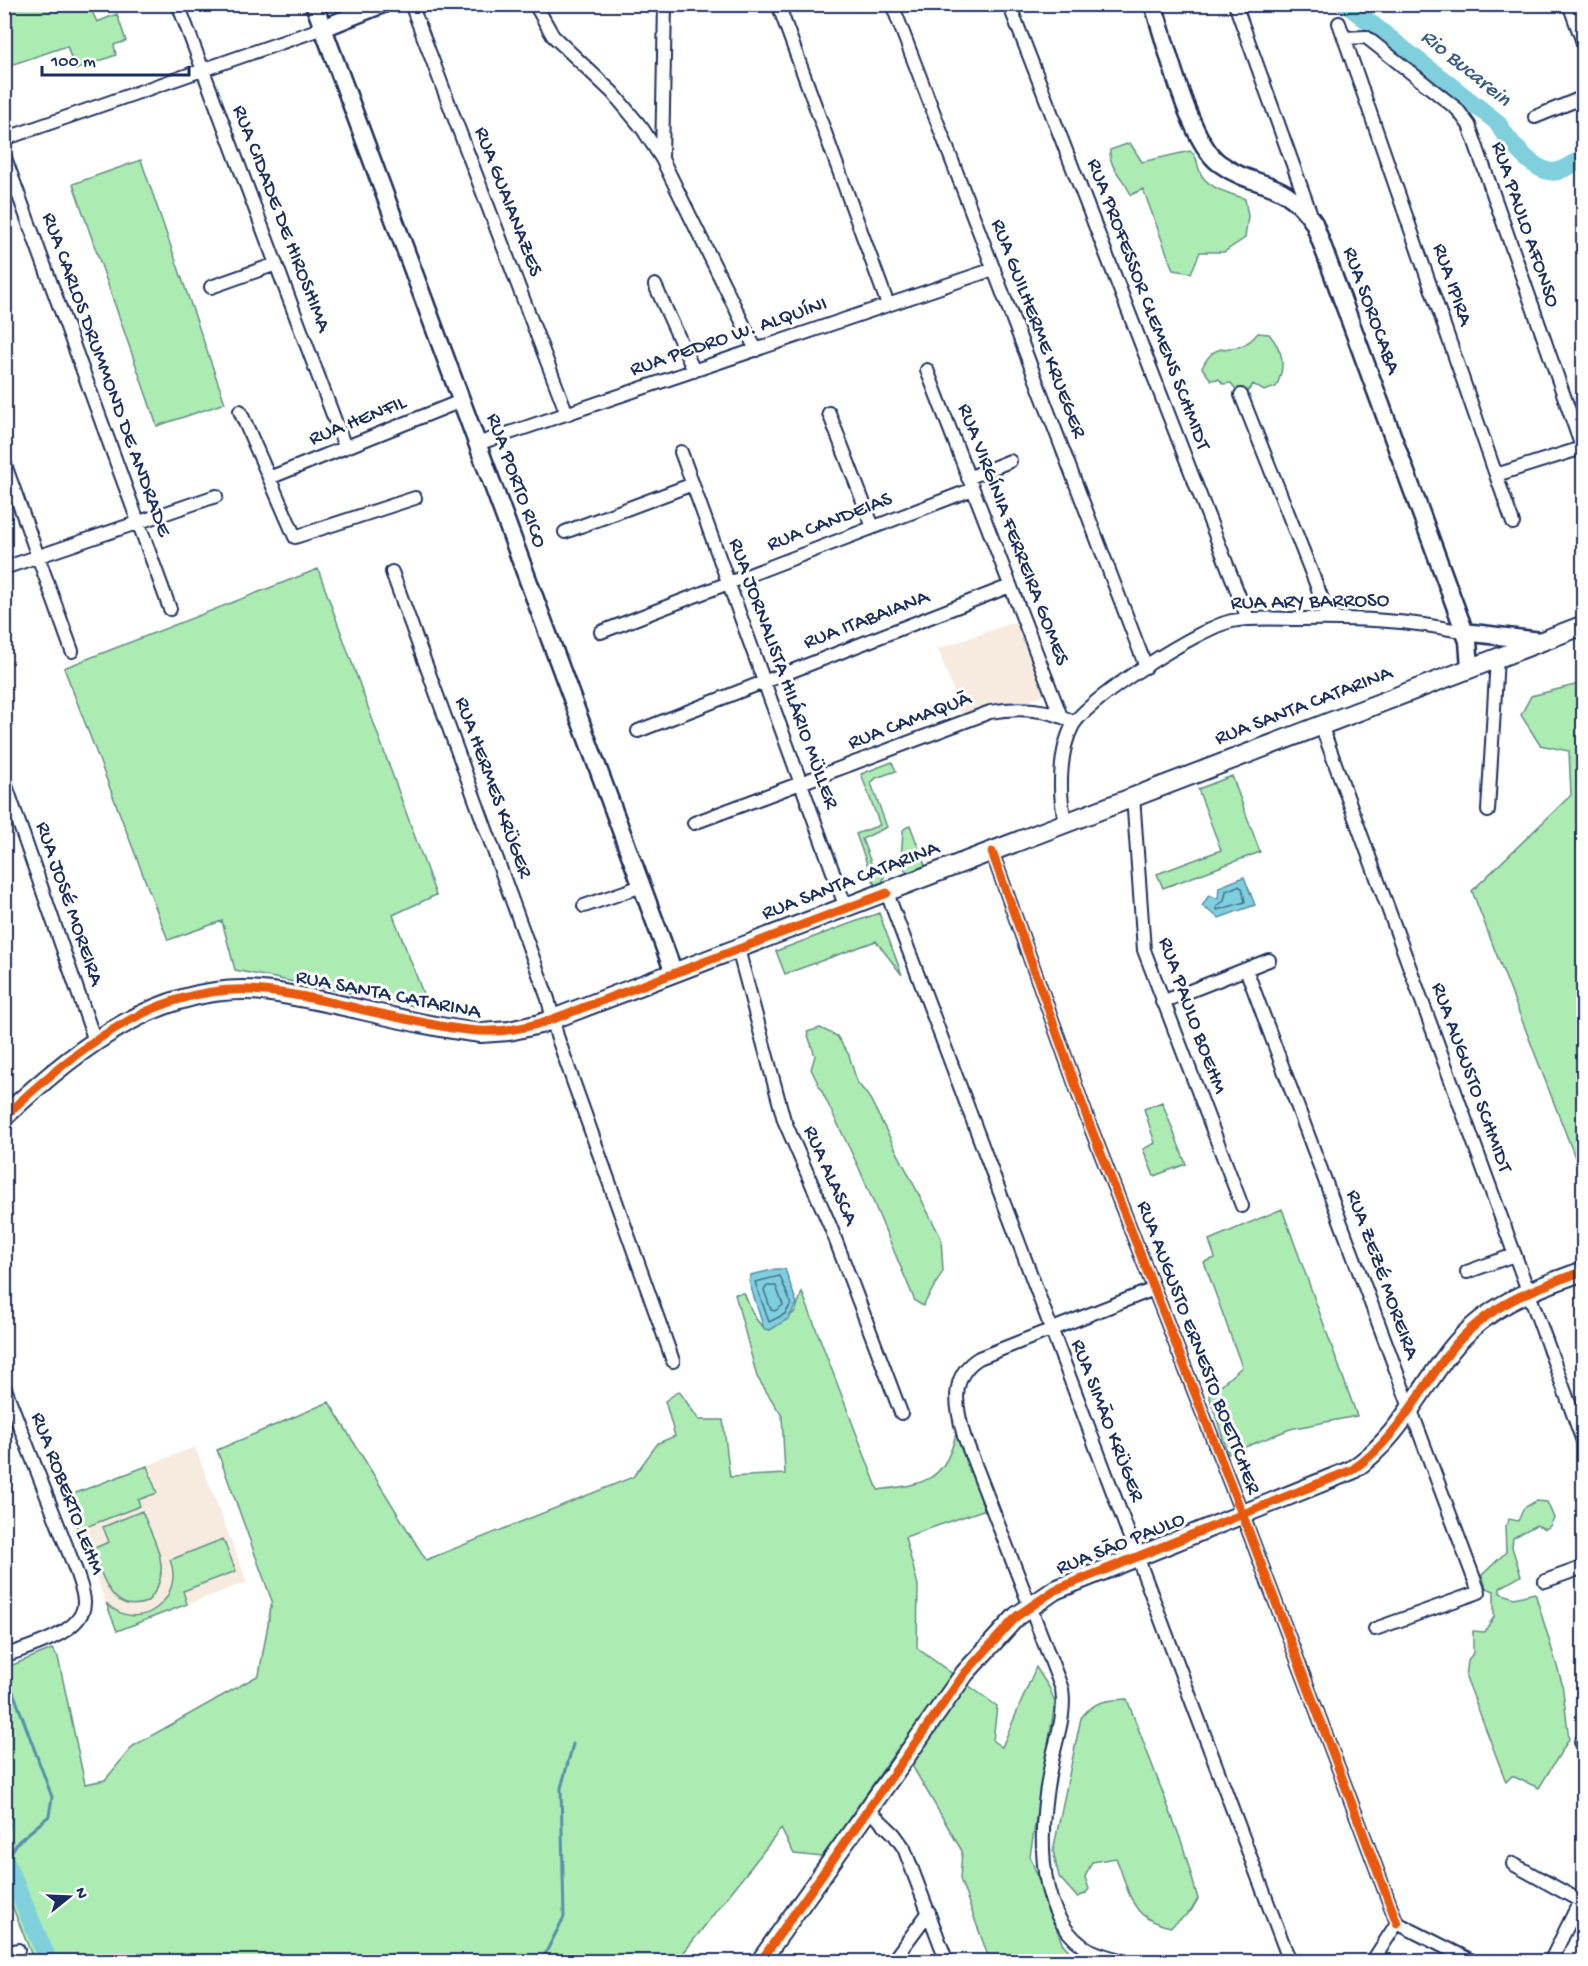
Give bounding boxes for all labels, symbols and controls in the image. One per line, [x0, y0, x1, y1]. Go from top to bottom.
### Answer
water label: Rio Bucarein [1415, 25, 1516, 114]
scale bar [42, 39, 189, 77]
text: 100 m [50, 52, 96, 73]
street label: RUA CIDADE DE HIROSHIMA [225, 102, 335, 337]
street label: RUA GUAIANAZES [467, 124, 547, 281]
street label: RUA PAULO AFONSO [1484, 139, 1564, 312]
street label: RUA PROFESSOR CLEMENS SCHMIDT [1080, 156, 1215, 455]
street label: RUA CARLOS DRUMMOND DE ANDRADE [35, 210, 176, 541]
street label: RUA GUILHERME KRUEGER [984, 216, 1091, 443]
street label: RUA IPIRA [1425, 240, 1477, 331]
street label: RUA SOROCABA [1335, 244, 1405, 379]
street label: RUA PEDRO W. ALQUÍNI [627, 292, 831, 384]
street label: RUA HENFIL [306, 391, 412, 453]
street label: RUA VIRGÍNIA FERREIRA GOMES [950, 401, 1074, 670]
street label: RUA PORTO RICO [479, 410, 551, 552]
street label: RUA CANDEIAS [764, 488, 896, 558]
street label: RUA JORNALISTA HILÁRIO MÜLLER [721, 535, 844, 814]
street label: RUA ITABAIANA [801, 585, 935, 656]
street label: RUA ARY BARROSO [1230, 589, 1390, 617]
street label: RUA SANTA CATARINA [1212, 661, 1398, 752]
street label: RUA CAMAQUÃ [845, 686, 977, 757]
street label: RUA HERMES KRÜGER [448, 694, 537, 883]
street label: RUA JOSÉ MOREIRA [28, 819, 108, 991]
street label: RUA SANTA CATARINA [759, 836, 945, 927]
street label: RUA PAULO BOEHM [1151, 934, 1231, 1098]
street label: RUA SANTA CATARINA [293, 966, 484, 1027]
street label: RUA AUGUSTO SCHMIDT [1424, 980, 1516, 1177]
street label: RUA ALASCA [796, 1122, 863, 1231]
street label: RUA ZEZÉ MOREIRA [1339, 1187, 1424, 1365]
street label: RUA AUGUSTO ERNESTO BOETTCHER [1129, 1198, 1265, 1499]
street label: RUA SIMÃO KRÜGER [1064, 1336, 1149, 1507]
street label: RUA ROBERTO LEHM [24, 1409, 109, 1579]
street label: RUA SÃO PAULO [1053, 1508, 1189, 1582]
north arrow [39, 1867, 99, 1927]
text: N [69, 1886, 91, 1902]

